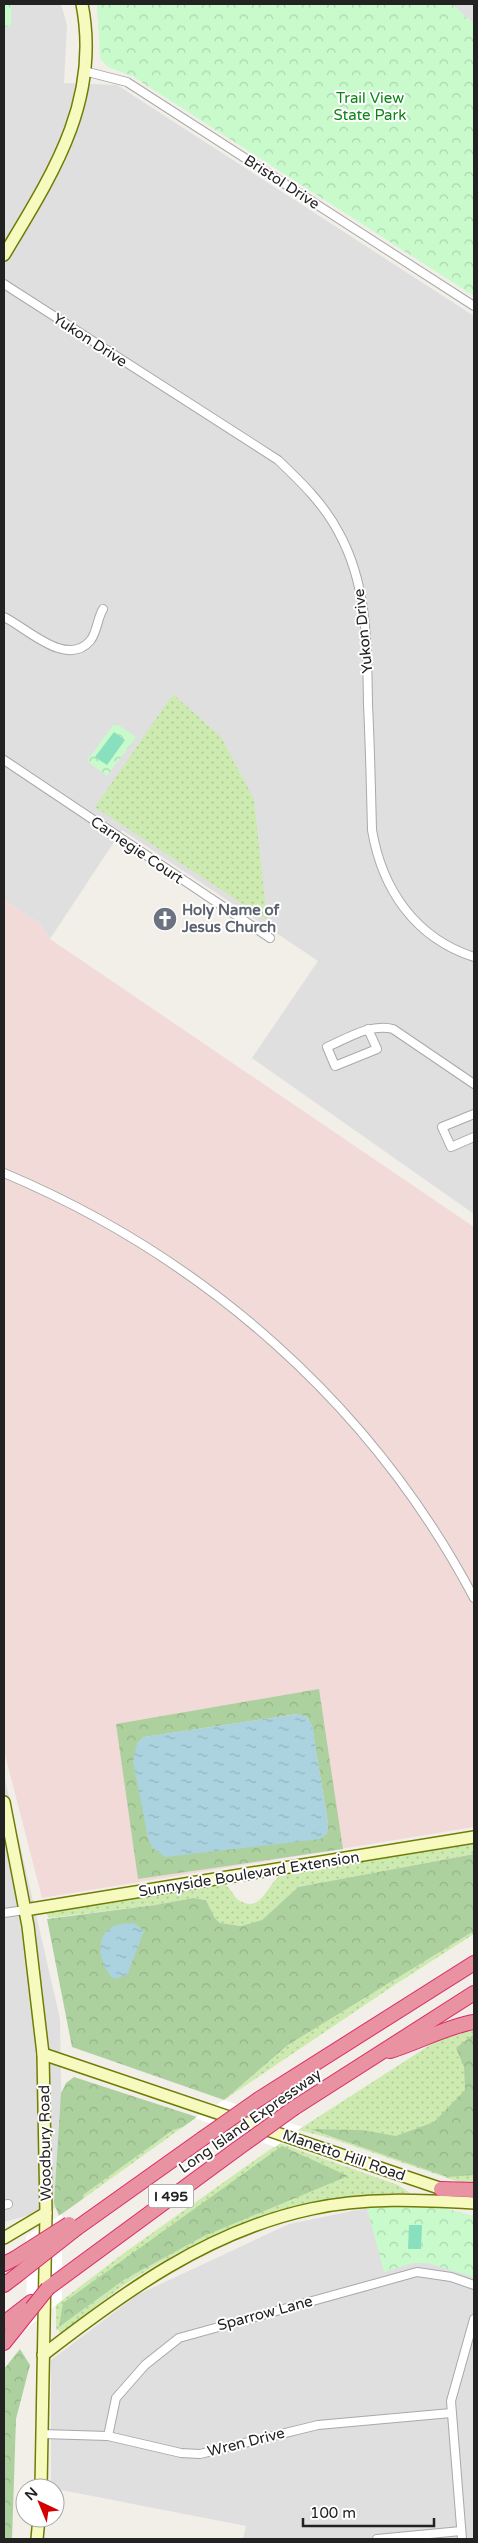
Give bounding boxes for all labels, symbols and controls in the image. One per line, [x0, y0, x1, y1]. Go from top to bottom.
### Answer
park label: Trail View State Park [334, 89, 406, 124]
street label: Bristol Drive [241, 151, 323, 213]
street label: Yukon Drive [50, 309, 130, 371]
street label: Yukon Drive [350, 588, 376, 674]
street label: Carnegie Court [87, 812, 187, 888]
place label: Holy Name of Jesus Church [181, 901, 280, 936]
church icon: Holy Name of Jesus Church [152, 906, 178, 932]
street label: Sunnyside Boulevard Extension [137, 1848, 361, 1900]
street label: Long Island Expressway [175, 2065, 325, 2177]
street label: Woodbury Road [35, 2085, 55, 2201]
street label: Manetto Hill Road [280, 2126, 408, 2184]
road number: I 495 [148, 2184, 194, 2208]
street label: Sparrow Lane [215, 2292, 315, 2334]
street label: Wren Drive [205, 2424, 287, 2460]
north arrow [15, 2478, 65, 2528]
text: N [21, 2484, 41, 2504]
scale bar [303, 2496, 434, 2528]
text: 100 m [310, 2504, 356, 2522]

